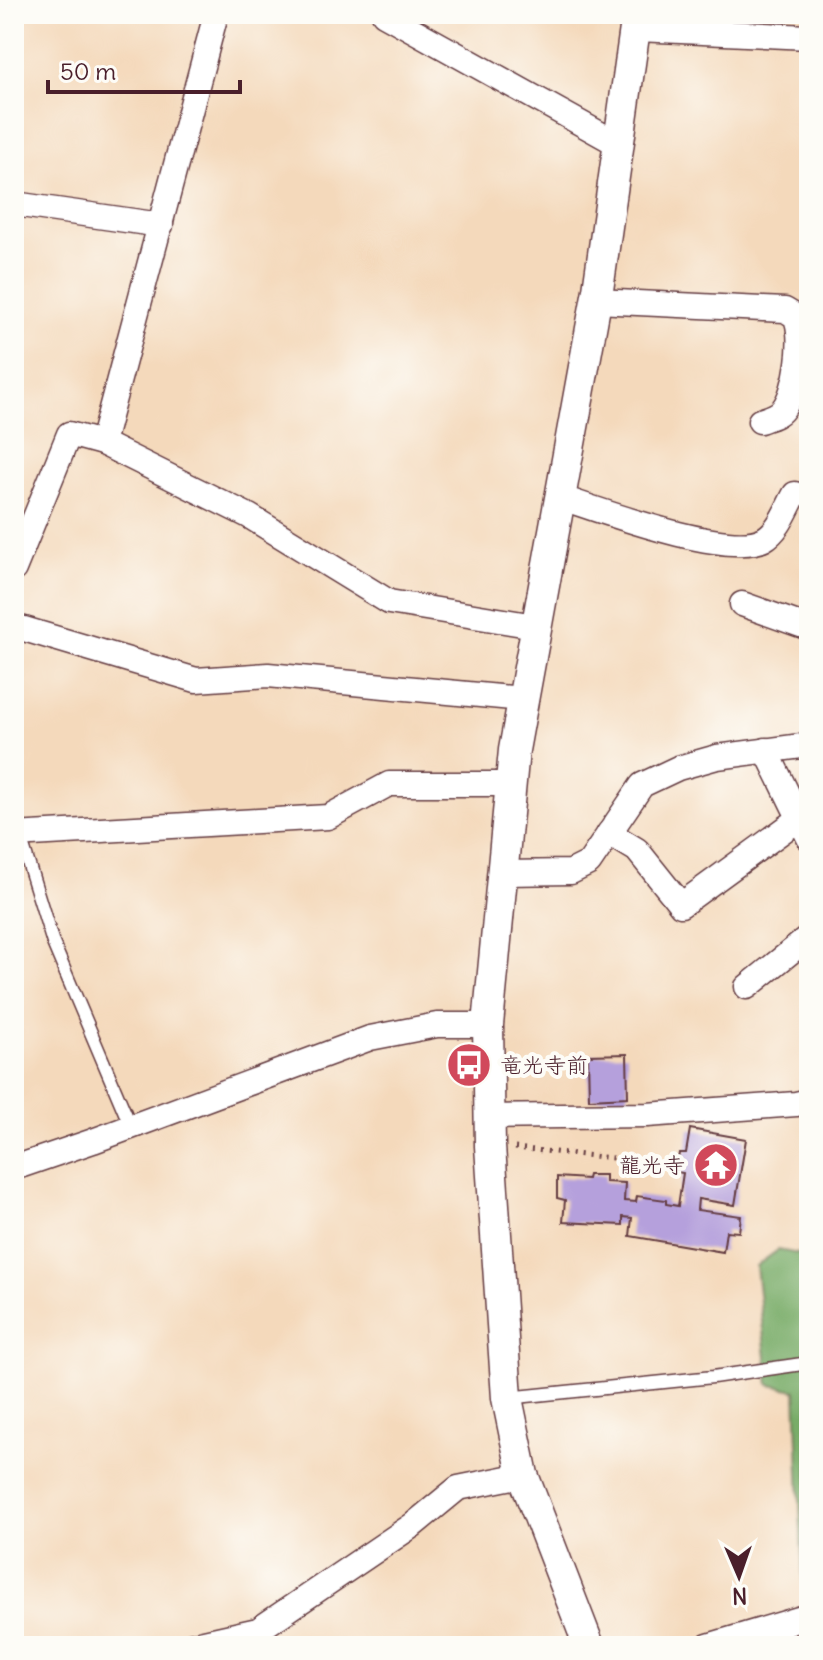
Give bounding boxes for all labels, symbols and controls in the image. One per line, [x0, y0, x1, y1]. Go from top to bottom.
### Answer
scale bar [48, 44, 240, 94]
text: 50 m [60, 56, 116, 86]
bus stop icon: 竜光寺前 [445, 1041, 493, 1089]
place label: 竜光寺前 [500, 1051, 588, 1079]
temple icon: 龍光寺 [692, 1141, 740, 1189]
place label: 龍光寺 [619, 1151, 685, 1179]
north arrow [699, 1536, 779, 1616]
text: N [732, 1582, 748, 1610]

